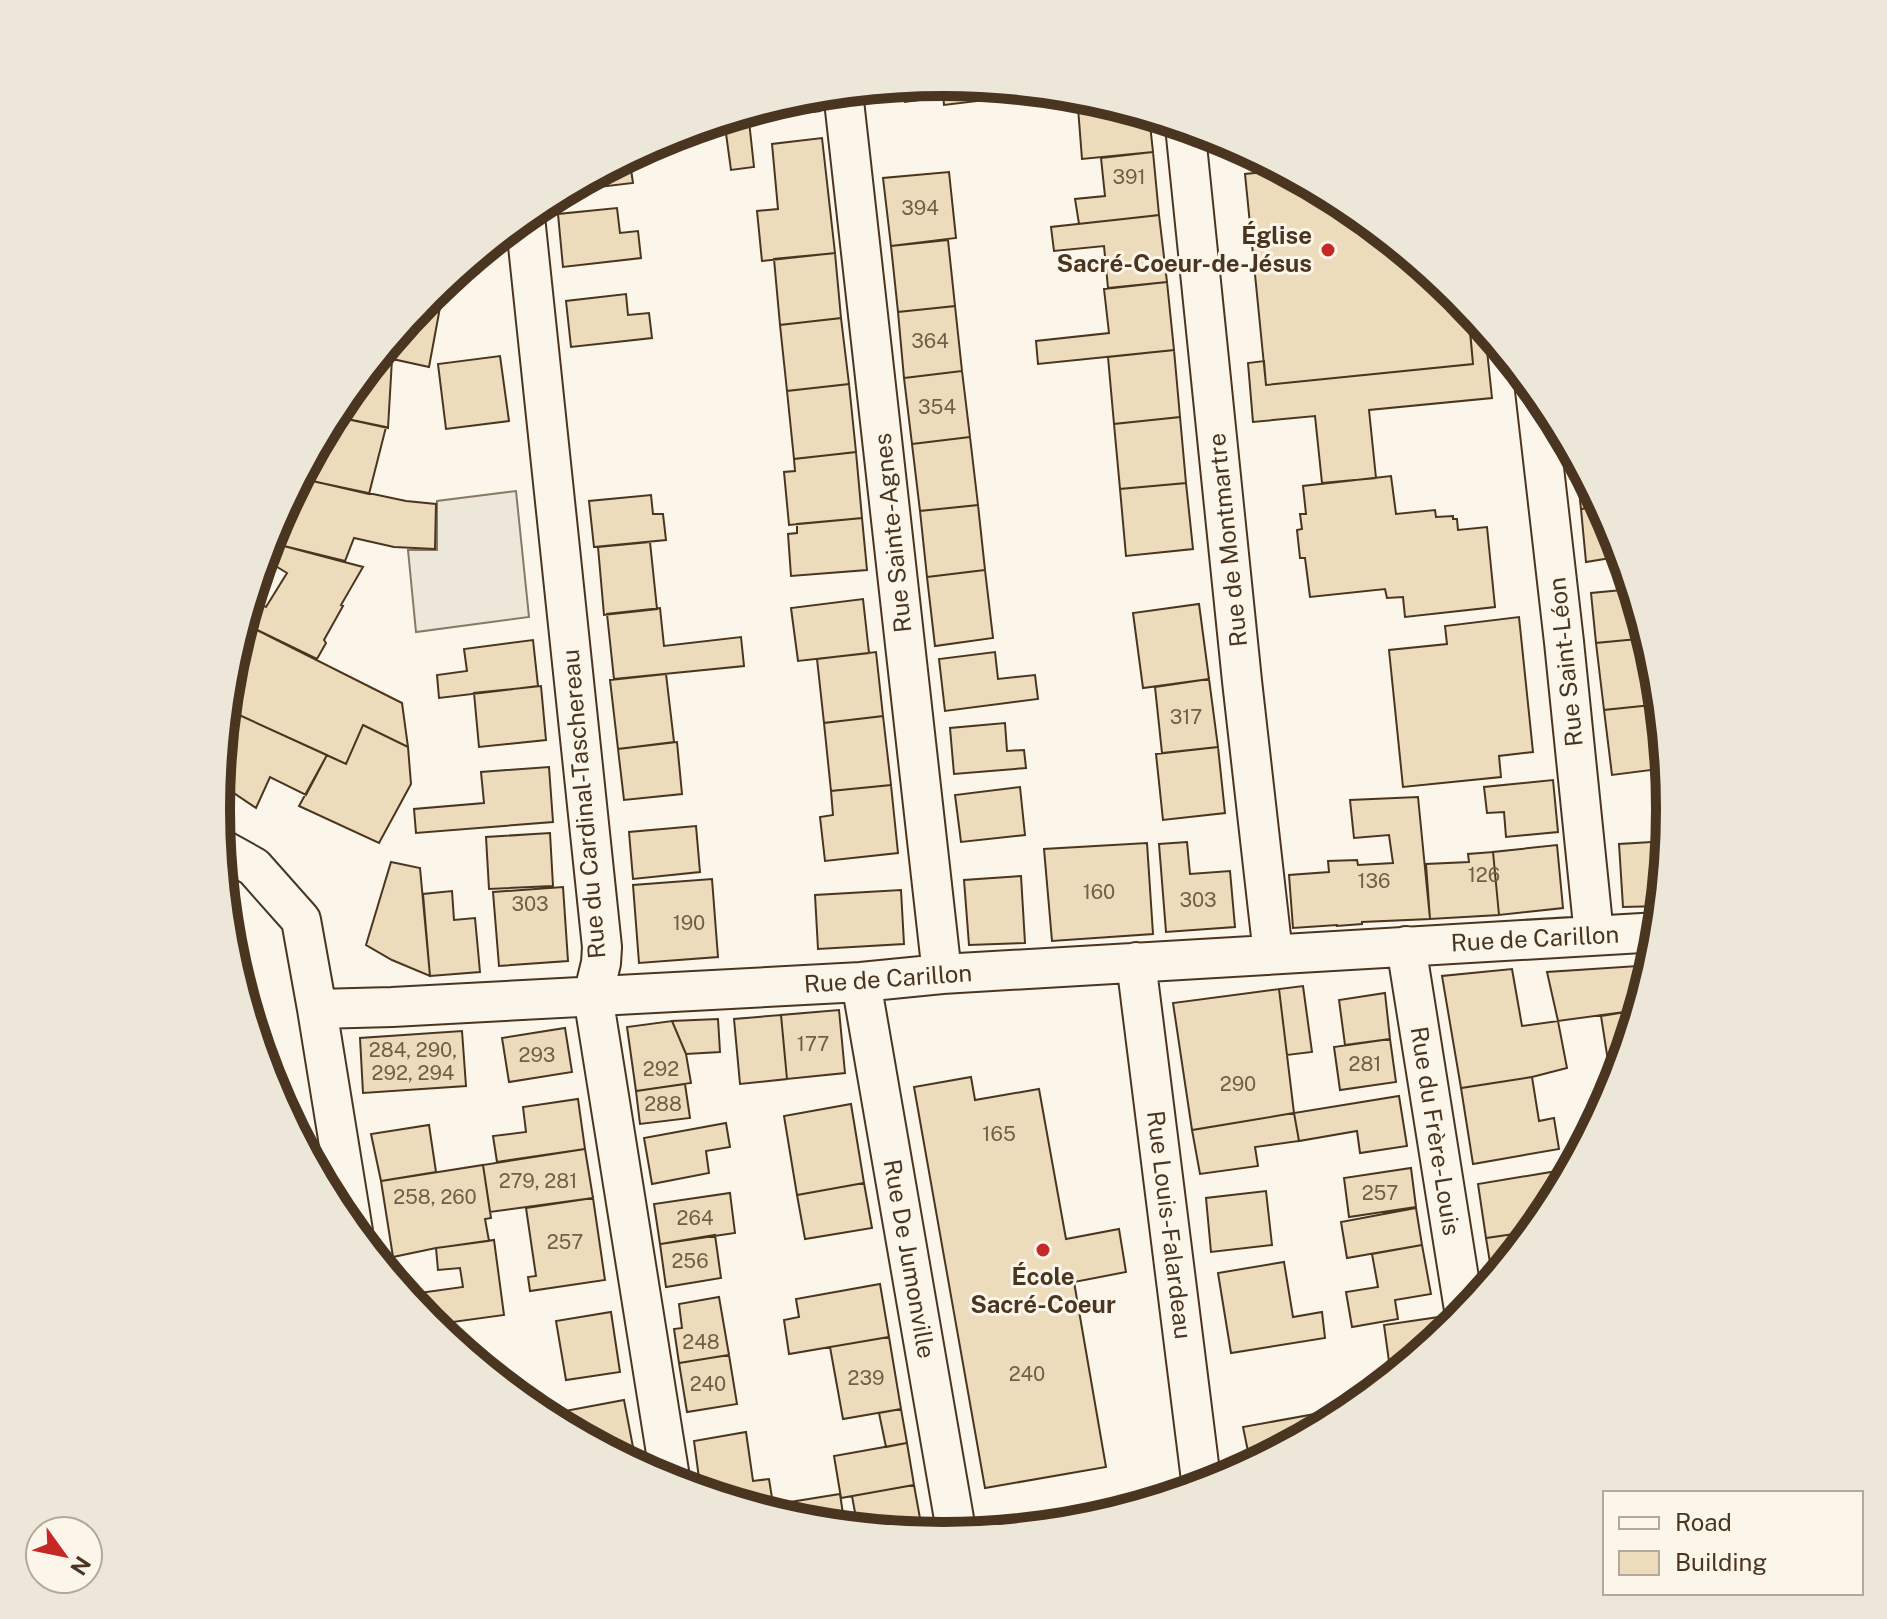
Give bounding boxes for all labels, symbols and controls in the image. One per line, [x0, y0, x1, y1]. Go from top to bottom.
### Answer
house number: 391 [1112, 165, 1146, 189]
house number: 394 [901, 196, 939, 220]
place label: Église Sacré-Coeur-de-Jésus [1057, 221, 1312, 277]
marker: Église Sacré-Coeur-de-Jésus [1319, 241, 1337, 259]
house number: 364 [911, 329, 949, 353]
house number: 354 [918, 395, 956, 419]
street label: Rue Sainte-Agnes [868, 432, 916, 634]
street label: Rue de Montmartre [1202, 432, 1252, 648]
street label: Rue Saint-Léon [1542, 576, 1588, 748]
street label: Rue du Cardinal-Taschereau [556, 648, 610, 960]
house number: 317 [1170, 705, 1202, 729]
house number: 126 [1468, 863, 1500, 887]
house number: 136 [1357, 869, 1391, 893]
house number: 160 [1083, 880, 1115, 904]
house number: 303 [1179, 888, 1217, 912]
house number: 303 [511, 892, 549, 916]
house number: 190 [673, 911, 705, 935]
street label: Rue de Carillon [1450, 920, 1620, 956]
street label: Rue de Carillon [803, 958, 973, 998]
street label: Rue du Frère-Louis [1406, 1024, 1466, 1237]
house number: 177 [797, 1032, 829, 1056]
house number: 284, 290, 292, 294 [369, 1038, 457, 1085]
house number: 293 [519, 1043, 555, 1067]
house number: 281 [1348, 1052, 1382, 1076]
house number: 292 [643, 1057, 679, 1081]
house number: 290 [1220, 1072, 1256, 1096]
house number: 288 [644, 1092, 682, 1116]
street label: Rue Louis-Falardeau [1142, 1109, 1198, 1341]
house number: 165 [982, 1122, 1016, 1146]
street label: Rue De Jumonville [879, 1157, 941, 1361]
house number: 279, 281 [499, 1169, 577, 1193]
house number: 257 [1362, 1181, 1398, 1205]
house number: 258, 260 [393, 1185, 477, 1209]
house number: 264 [677, 1206, 713, 1230]
house number: 257 [547, 1230, 583, 1254]
marker: École Sacré-Coeur [1034, 1241, 1052, 1259]
house number: 256 [671, 1249, 709, 1273]
place label: École Sacré-Coeur [970, 1262, 1116, 1318]
house number: 248 [682, 1330, 720, 1354]
house number: 240 [1009, 1362, 1045, 1386]
house number: 239 [848, 1366, 884, 1390]
house number: 240 [690, 1372, 726, 1396]
legend [1603, 1491, 1863, 1595]
text: Road [1675, 1508, 1732, 1536]
north arrow [24, 1515, 104, 1595]
text: Building [1675, 1548, 1767, 1576]
text: N [65, 1552, 96, 1580]

